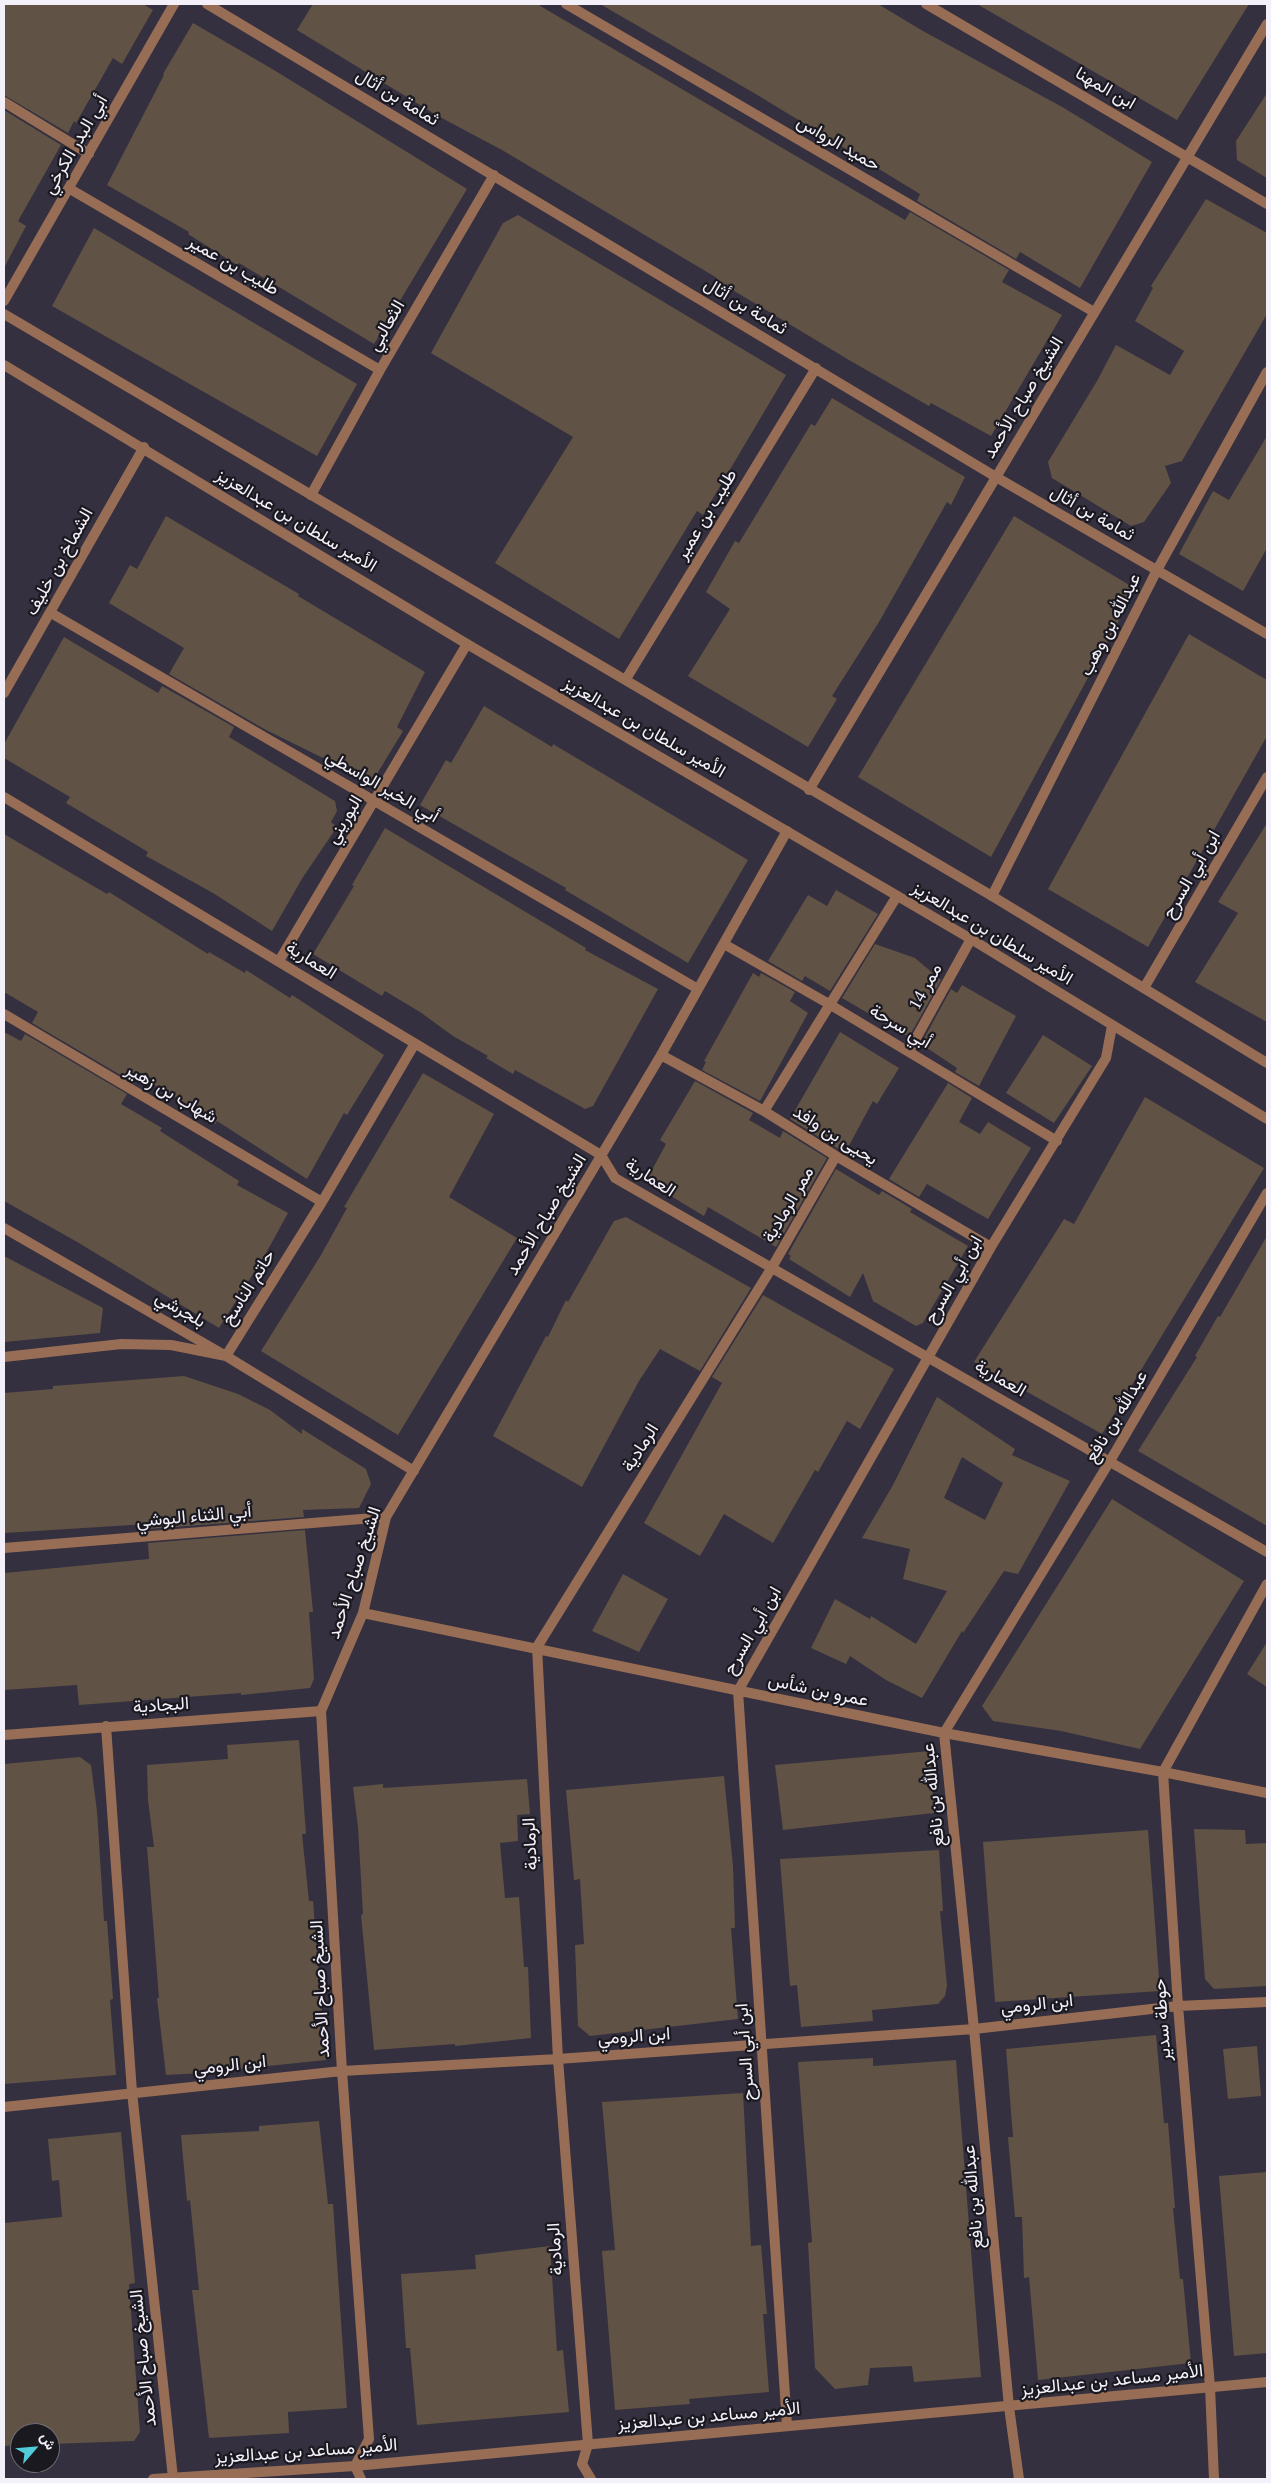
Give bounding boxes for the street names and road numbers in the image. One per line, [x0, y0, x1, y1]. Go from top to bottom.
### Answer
street label: ابن المهنا [1071, 63, 1139, 115]
street label: ثمامة بن أثال [352, 65, 442, 131]
street label: أبي البدر الكرخي [39, 92, 113, 198]
street label: حميد الرواس [793, 112, 883, 176]
street label: طليب بن عمير [184, 231, 282, 301]
street label: ثمامة بن أثال [700, 274, 790, 340]
street label: الثعالبي [364, 297, 410, 355]
street label: الشيخ صباح الأحمد [979, 333, 1069, 463]
street label: الأمير سلطان بن عبدالعزيز [212, 464, 380, 578]
street label: طليب بن عمير [672, 466, 742, 564]
street label: ثمامة بن أثال [1046, 481, 1138, 547]
street label: الشماخ بن خليف [21, 504, 99, 620]
street label: عبدالله بن وهب [1076, 570, 1146, 680]
street label: الأمير سلطان بن عبدالعزيز [559, 673, 729, 783]
street label: أبي الخير الواسطي [322, 746, 442, 828]
street label: البوريني [322, 792, 368, 848]
street label: ابن أبي السرح [1158, 827, 1226, 923]
street label: الأمير سلطان بن عبدالعزيز [908, 877, 1076, 991]
street label: العمارية [282, 937, 340, 985]
street label: ممر 14 [905, 960, 947, 1014]
street label: أبي سرحة [865, 1000, 935, 1054]
street label: شهاب بن زهير [121, 1059, 221, 1129]
street label: يحيى بن وافد [789, 1101, 881, 1171]
street label: الشيخ صباح الأحمد [502, 1150, 592, 1280]
street label: العمارية [621, 1154, 679, 1202]
street label: ممر الرمادية [759, 1163, 819, 1247]
street label: ابن أبي السرح [920, 1232, 988, 1328]
street label: حاتم الناسخ [217, 1246, 281, 1330]
street label: بلجرشي [151, 1287, 209, 1333]
street label: العمارية [970, 1356, 1030, 1402]
street label: عبدالله بن نافع [1081, 1367, 1153, 1467]
street label: الرمادية [618, 1420, 664, 1476]
street label: أبي الثناء البوشي [135, 1501, 253, 1533]
street label: الشيخ صباح الأحمد [323, 1504, 387, 1642]
street label: ابن أبي السرح [719, 1583, 787, 1679]
street label: عمرو بن شأس [766, 1670, 870, 1712]
street label: البجادية [132, 1693, 190, 1719]
street label: عبدالله بن نافع [918, 1742, 950, 1848]
street label: الرمادية [519, 1817, 543, 1871]
street label: الشيخ صباح الأحمد [307, 1920, 335, 2058]
street label: حوطة سدير [1149, 1978, 1177, 2062]
street label: ابن الرومي [1000, 1990, 1074, 2020]
street label: ابن أبي السرح [732, 2002, 760, 2102]
street label: ابن الرومي [597, 2024, 671, 2050]
street label: ابن الرومي [193, 2051, 267, 2081]
street label: عبدالله بن نافع [959, 2144, 989, 2250]
street label: الرمادية [543, 2222, 569, 2276]
street label: الشيخ صباح الأحمد [126, 2288, 162, 2428]
street label: الأمير مساعد بن عبدالعزيز [1020, 2361, 1204, 2401]
street label: الأمير مساعد بن عبدالعزيز [617, 2398, 801, 2436]
street label: الأمير مساعد بن عبدالعزيز [214, 2435, 398, 2469]

